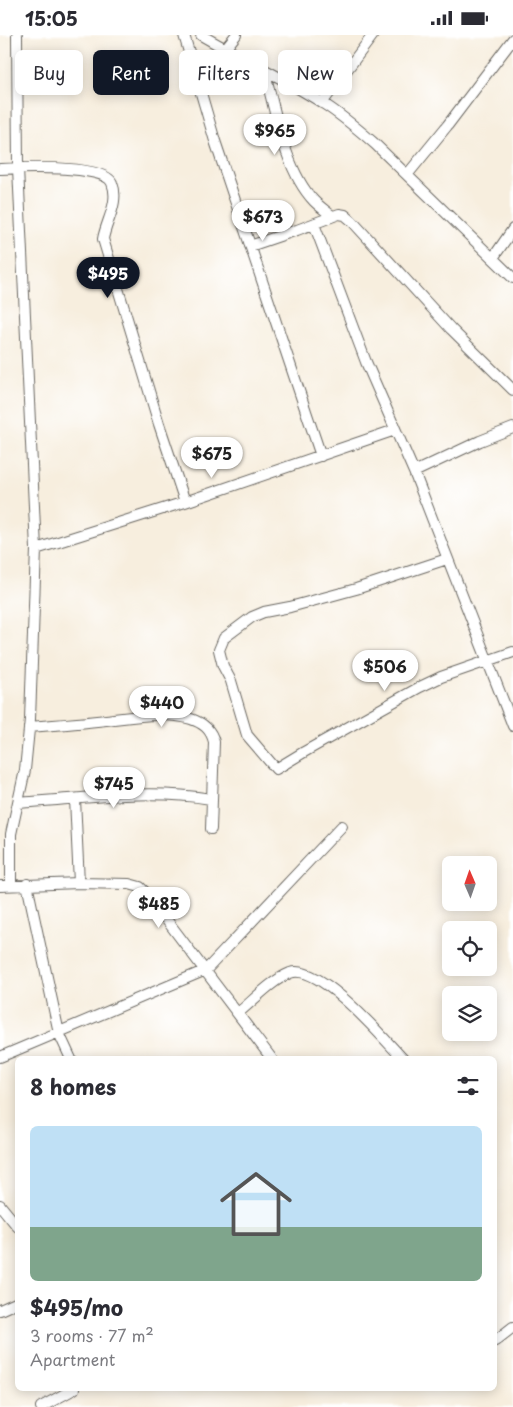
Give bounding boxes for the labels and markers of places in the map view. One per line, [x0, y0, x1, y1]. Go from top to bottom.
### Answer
pin: $965 [245, 113, 305, 156]
pin: $673 [233, 199, 293, 242]
pin: $495 [78, 257, 138, 299]
pin: $675 [182, 437, 242, 479]
pin: $506 [355, 649, 415, 692]
pin: $440 [132, 685, 192, 728]
pin: $745 [84, 767, 144, 809]
pin: $485 [129, 887, 189, 929]

